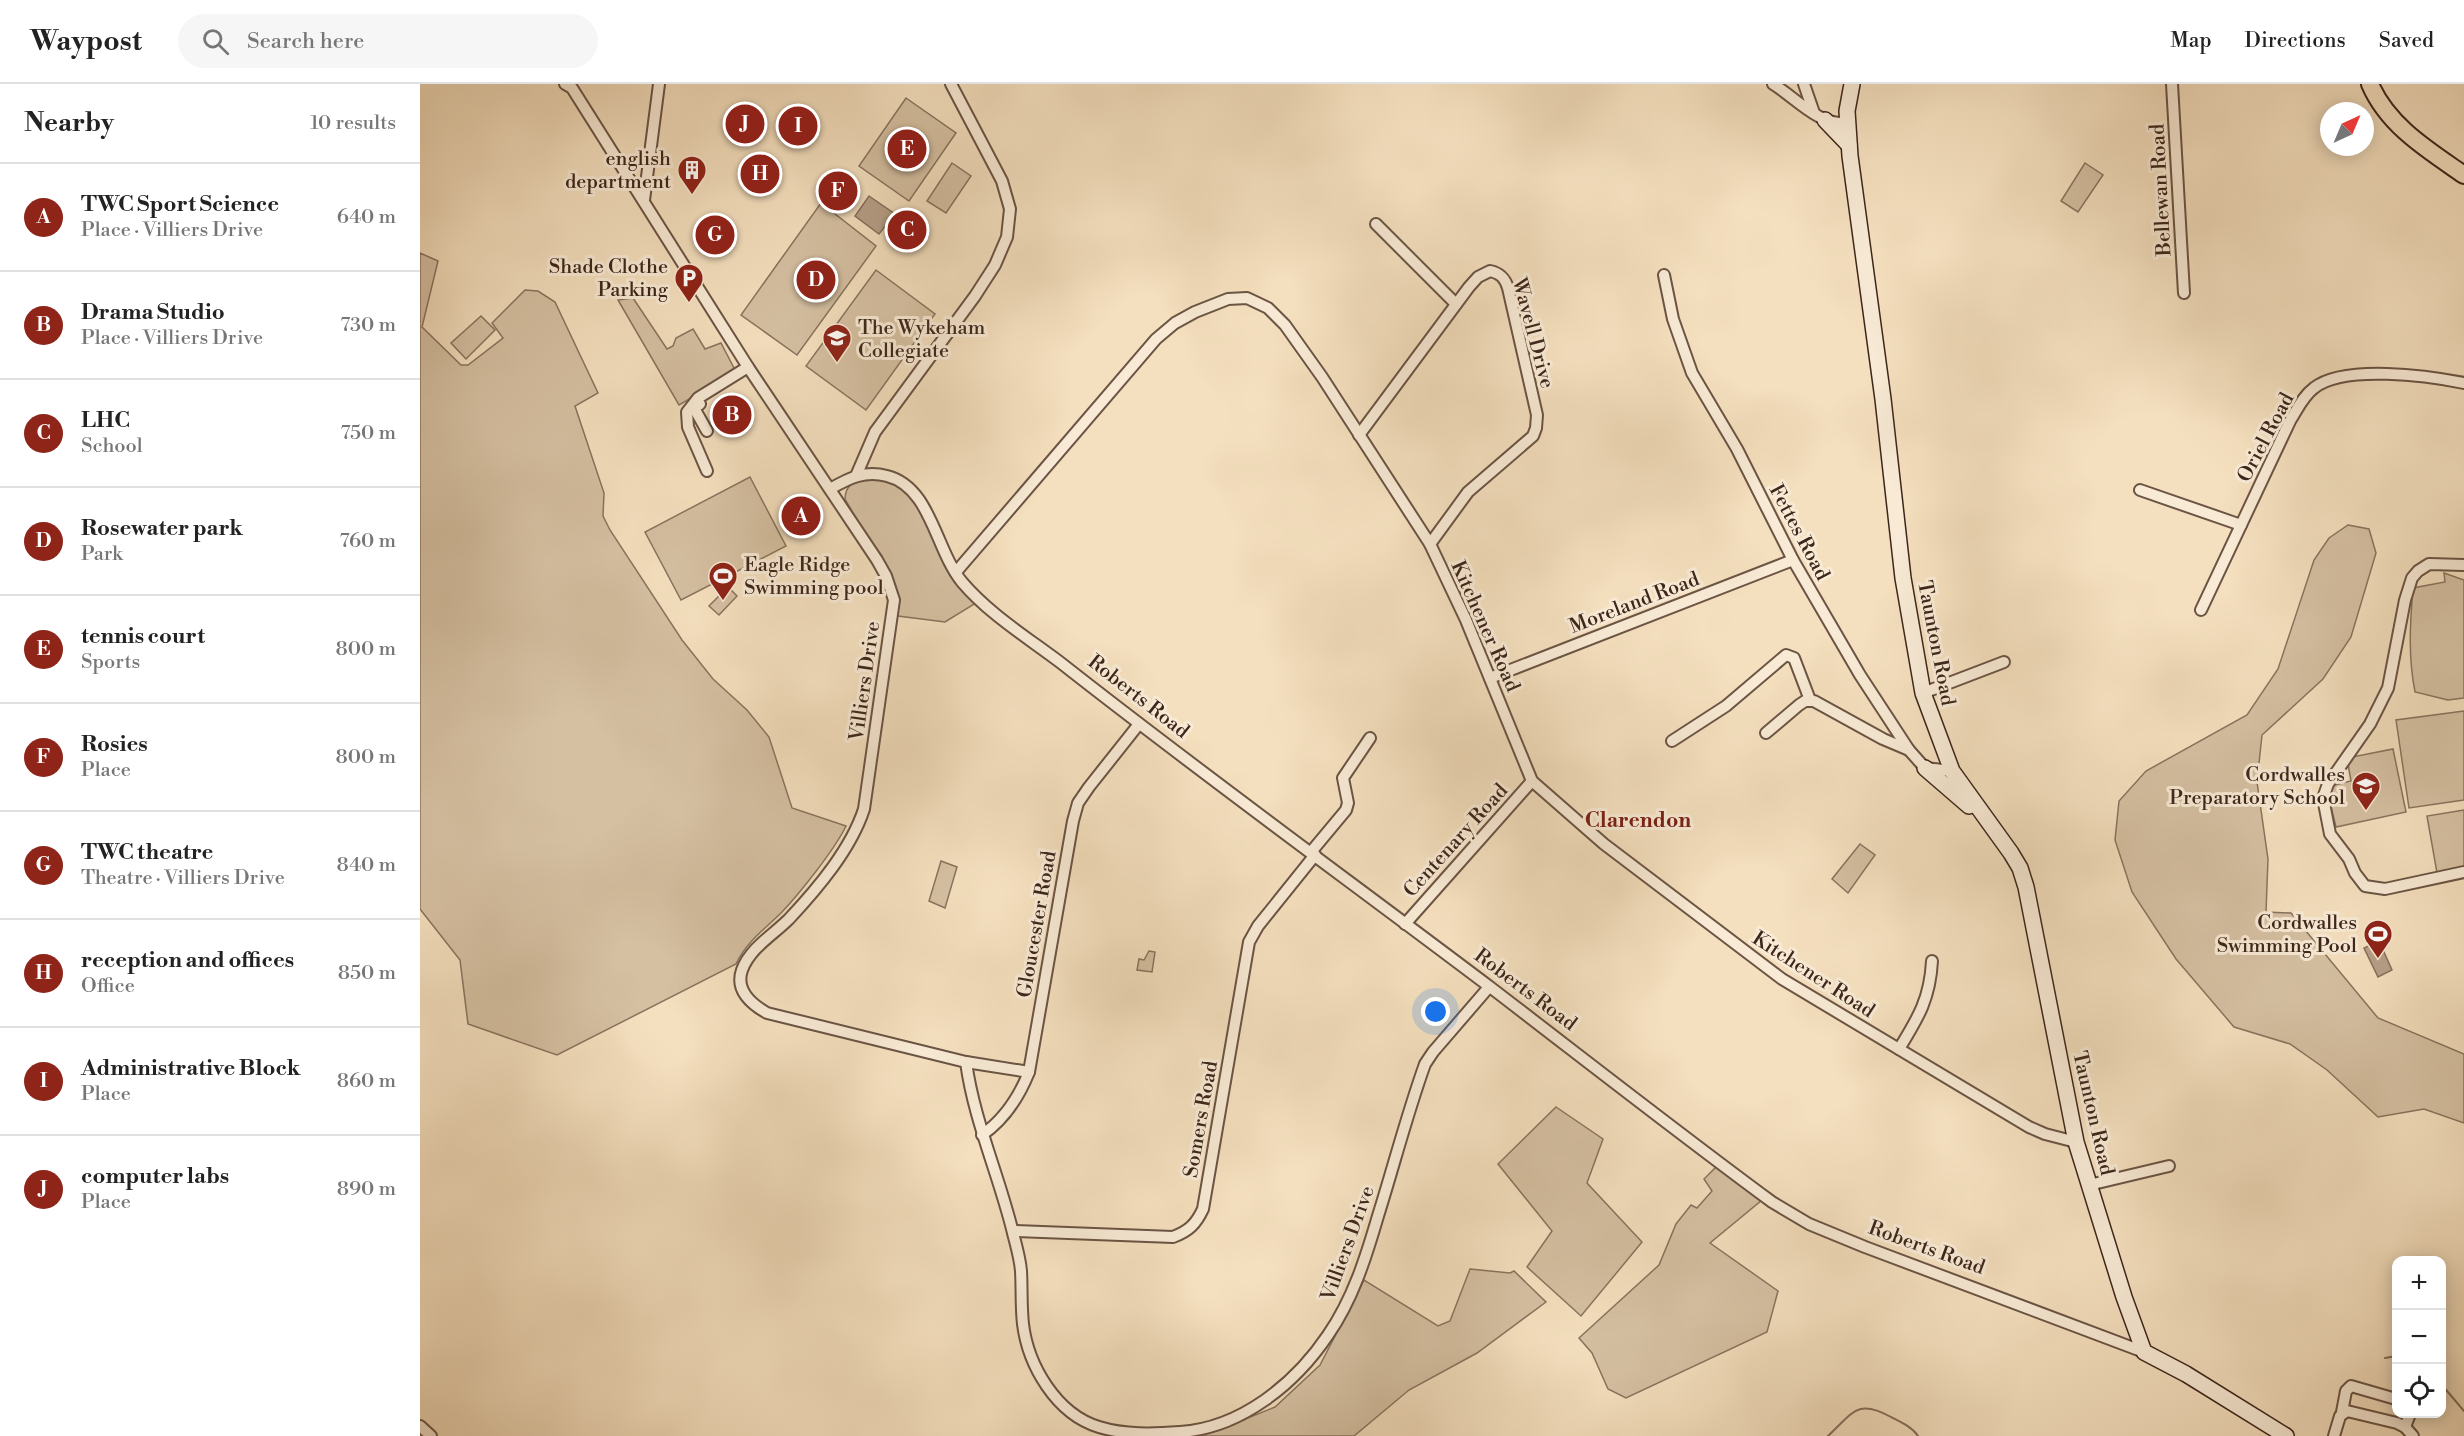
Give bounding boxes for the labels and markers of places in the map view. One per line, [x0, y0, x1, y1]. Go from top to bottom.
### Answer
pin: J [726, 102, 764, 147]
pin: I [778, 104, 818, 148]
pin: E [888, 126, 926, 172]
place label: english department [565, 147, 671, 195]
pin: H [740, 152, 780, 196]
building icon: english department [676, 154, 708, 196]
pin: F [818, 168, 858, 214]
pin: C [888, 208, 926, 252]
pin: G [696, 212, 734, 258]
place label: Shade Clothe Parking [549, 255, 669, 303]
pin: D [796, 258, 836, 302]
parking icon: Shade Clothe Parking [673, 262, 705, 304]
place label: The Wykeham Collegiate [858, 316, 986, 364]
school or university icon: The Wykeham Collegiate [821, 322, 853, 364]
pin: B [712, 392, 752, 438]
pin: A [782, 494, 820, 538]
place label: Eagle Ridge Swimming pool [744, 553, 884, 601]
sports icon: Eagle Ridge Swimming pool [707, 560, 739, 602]
place label: Cordwalles Preparatory School [2169, 763, 2345, 811]
school or university icon: Cordwalles Preparatory School [2350, 770, 2382, 812]
place label: Cordwalles Swimming Pool [2217, 911, 2357, 959]
sports icon: Cordwalles Swimming Pool [2362, 918, 2394, 960]

